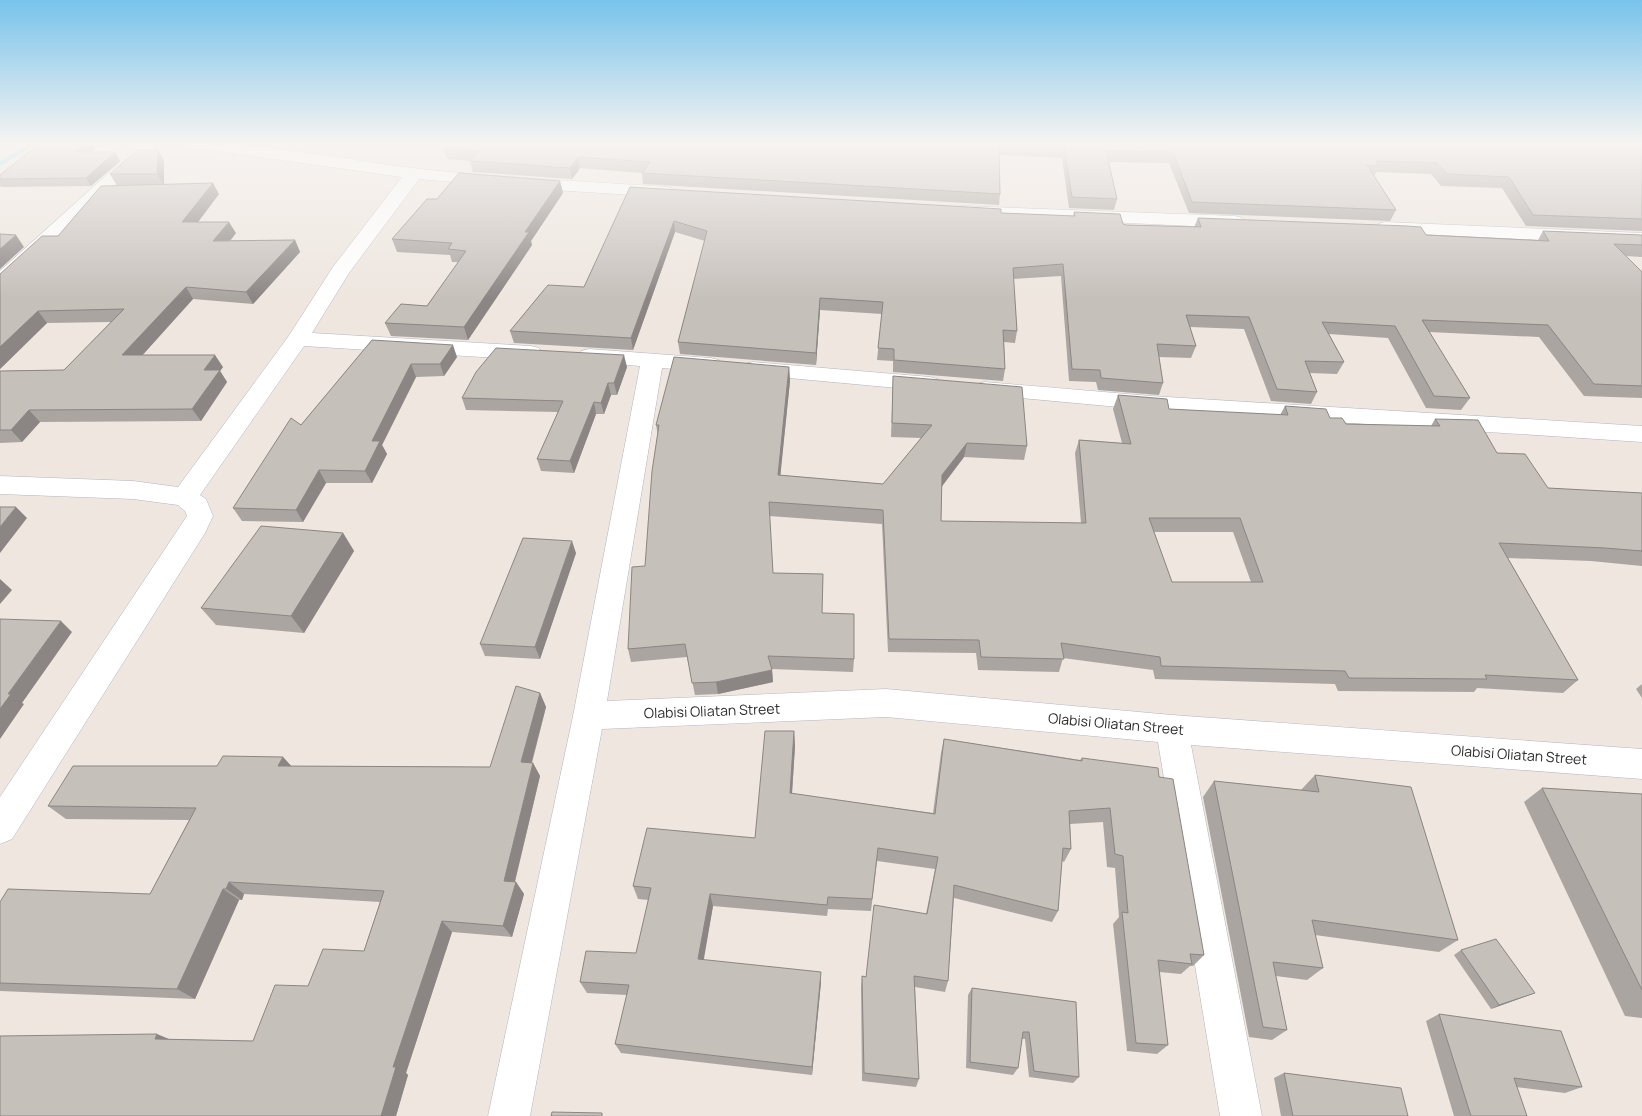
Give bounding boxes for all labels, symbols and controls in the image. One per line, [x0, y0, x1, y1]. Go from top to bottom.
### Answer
street label: Olabisi Oliatan Street [644, 699, 781, 722]
street label: Olabisi Oliatan Street [1047, 708, 1185, 739]
street label: Olabisi Oliatan Street [1450, 740, 1588, 769]

